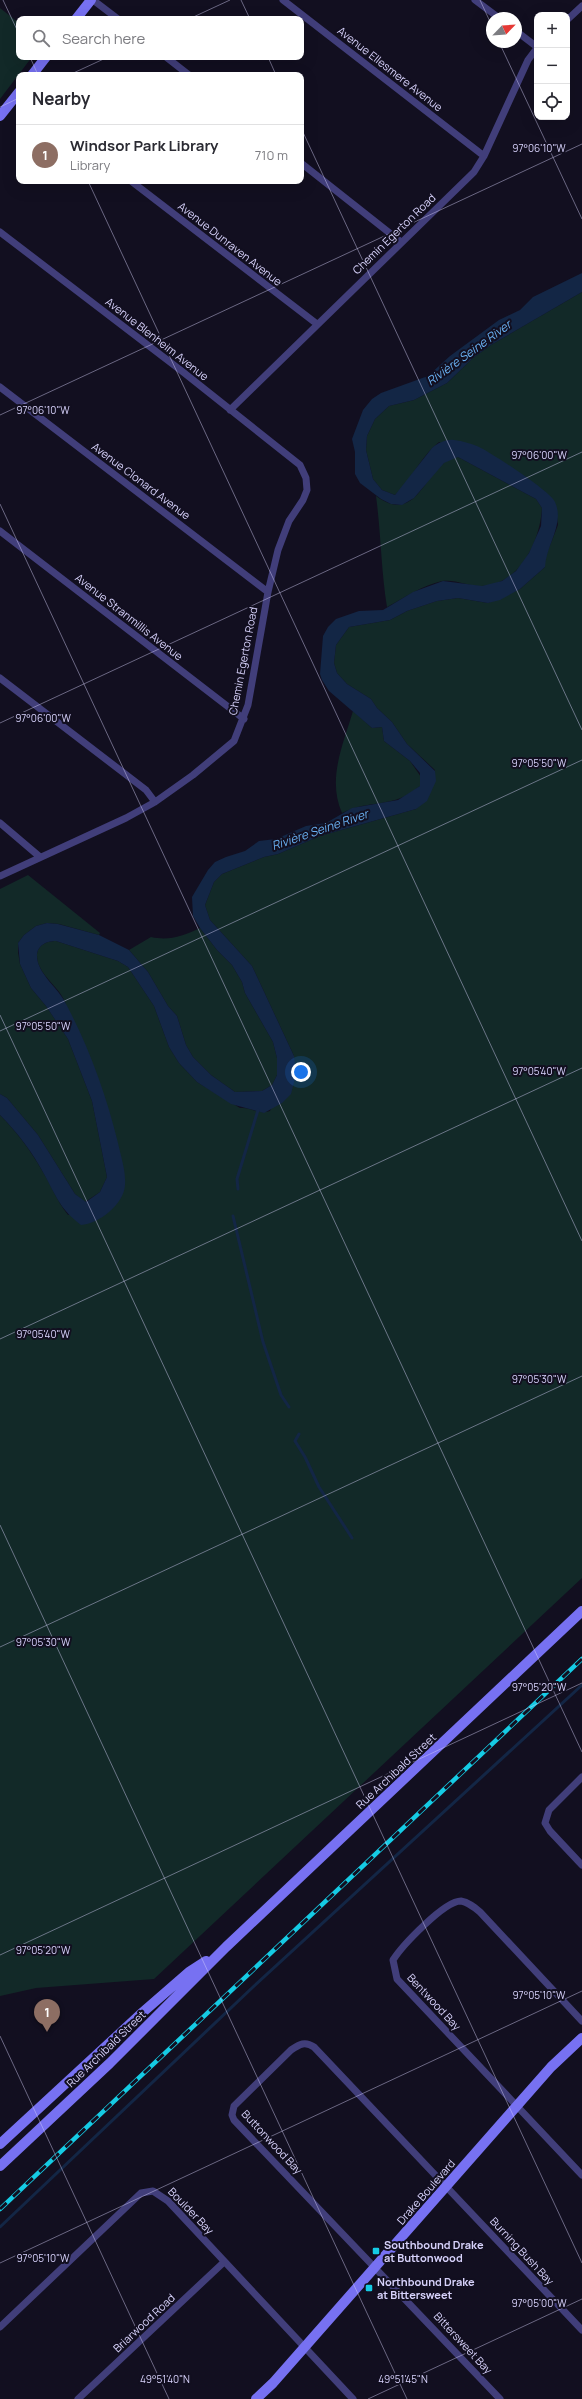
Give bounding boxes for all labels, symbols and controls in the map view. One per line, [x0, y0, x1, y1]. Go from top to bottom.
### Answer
north arrow [486, 12, 522, 48]
map controls [534, 12, 570, 120]
button: + [534, 12, 570, 48]
search box [16, 16, 304, 60]
street label: Avenue Ellesmere Avenue [335, 23, 446, 115]
icon: search [30, 27, 52, 49]
text: Search here [62, 28, 145, 49]
button: − [534, 48, 570, 84]
button: locate [534, 84, 570, 120]
text: Nearby [32, 87, 90, 110]
text: Windsor Park Library [70, 135, 219, 156]
text: 97°06'10"W [512, 141, 566, 155]
text: 1 [42, 146, 48, 164]
text: 710 m [255, 146, 288, 164]
text: Library [70, 156, 110, 174]
street label: Chemin Egerton Road [349, 190, 438, 277]
street label: Avenue Dunraven Avenue [175, 198, 286, 289]
street label: Avenue Blenheim Avenue [103, 294, 212, 384]
water label: Rivière Seine River [423, 315, 516, 389]
text: 97°06'10"W [16, 403, 70, 417]
street label: Avenue Clonard Avenue [89, 439, 194, 523]
text: 97°06'00"W [511, 448, 567, 462]
street label: Avenue Stranmillis Avenue [72, 570, 187, 664]
street label: Chemin Egerton Road [225, 605, 260, 716]
text: 97°06'00"W [15, 711, 71, 725]
text: 97°05'50"W [512, 756, 567, 770]
water label: Rivière Seine River [269, 804, 372, 854]
text: 97°05'50"W [16, 1019, 71, 1033]
your location [291, 1062, 311, 1082]
text: 97°05'40"W [512, 1064, 566, 1078]
text: 97°05'40"W [16, 1327, 70, 1341]
text: 97°05'30"W [512, 1372, 567, 1386]
text: 97°05'30"W [16, 1635, 71, 1649]
text: 97°05'20"W [512, 1680, 567, 1694]
street label: Rue Archibald Street [352, 1730, 439, 1812]
text: 97°05'20"W [16, 1943, 71, 1957]
street label: Bentwood Bay [404, 1970, 465, 2033]
text: 97°05'10"W [513, 1988, 566, 2002]
pin: 1 [34, 1999, 60, 2032]
street label: Rue Archibald Street [63, 2007, 148, 2090]
street label: Buttonwood Bay [239, 2106, 306, 2177]
street label: Drake Boulevard [393, 2156, 458, 2227]
street label: Boulder Bay [165, 2184, 218, 2238]
street label: Burning Bush Bay [487, 2213, 558, 2288]
place label: Southbound Drake at Buttonwood [384, 2237, 484, 2265]
marker: Southbound Drake at Buttonwood [371, 2246, 381, 2256]
text: 97°05'10"W [17, 2251, 70, 2265]
place label: Northbound Drake at Bittersweet [377, 2274, 475, 2302]
marker: Northbound Drake at Bittersweet [364, 2283, 374, 2293]
street label: Briarwood Road [110, 2290, 178, 2355]
text: 97°05'00"W [511, 2296, 567, 2310]
street label: Bittersweet Bay [431, 2309, 496, 2377]
text: 49°51'40"N [140, 2372, 190, 2386]
text: 49°51'45"N [378, 2372, 428, 2386]

